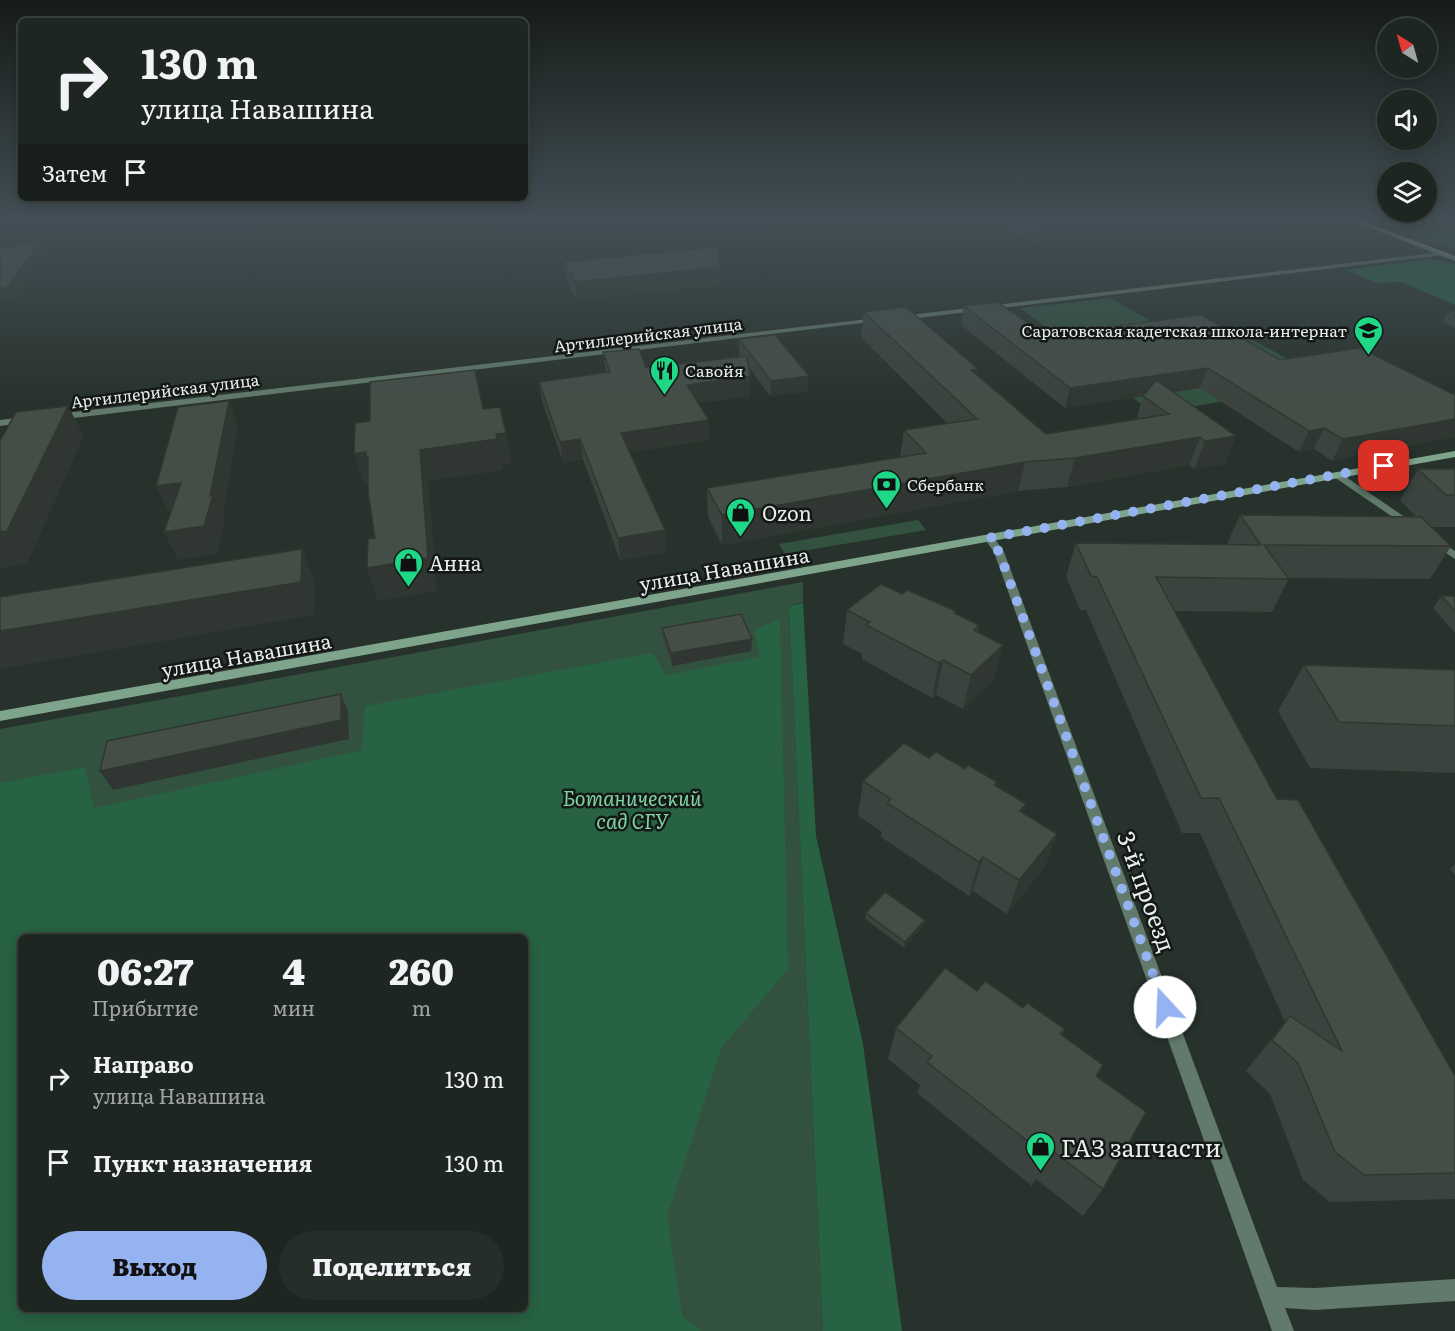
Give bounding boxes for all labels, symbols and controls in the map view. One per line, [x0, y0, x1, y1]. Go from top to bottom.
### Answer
north arrow [1377, 18, 1437, 78]
map controls [1377, 18, 1437, 222]
text: 130 m [141, 30, 258, 92]
icon: right [42, 42, 120, 120]
text: улица Навашина [141, 87, 374, 127]
button: sound [1377, 90, 1437, 150]
text: Затем [42, 156, 107, 189]
icon: arrive [119, 156, 152, 189]
button: layers [1377, 162, 1437, 222]
street label: Артиллерийская улица [552, 310, 744, 357]
school or university icon: Саратовская кадетская школа-интернат [1352, 314, 1384, 356]
place label: Саратовская кадетская школа-интернат [1022, 318, 1347, 342]
restaurant icon: Савойя [648, 354, 680, 396]
place label: Савойя [685, 358, 744, 382]
street label: Артиллерийская улица [69, 366, 261, 413]
pin [1358, 440, 1409, 491]
icon: arrive [1367, 449, 1400, 482]
bank icon: Сбербанк [870, 468, 902, 510]
place label: Сбербанк [907, 472, 984, 496]
shop icon: Ozon [725, 496, 757, 538]
place label: Ozon [762, 497, 812, 527]
street label: улица Навашина [637, 538, 812, 598]
shop icon: Анна [392, 546, 424, 588]
place label: Анна [429, 547, 482, 577]
street label: улица Навашина [159, 624, 334, 684]
park label: Ботанический сад СГУ [562, 782, 702, 835]
street label: 3-й проезд [1110, 826, 1186, 956]
text: 06:27 [97, 943, 193, 996]
text: 4 [282, 943, 305, 996]
text: 260 [389, 943, 454, 996]
position arrow [1133, 975, 1197, 1039]
text: Прибытие [92, 992, 198, 1022]
text: мин [272, 992, 315, 1022]
text: m [412, 992, 431, 1022]
text: Направо [93, 1047, 194, 1080]
icon: right [42, 1062, 75, 1095]
text: 130 m [445, 1062, 504, 1095]
text: улица Навашина [93, 1080, 265, 1110]
place label: ГАЗ запчасти [1061, 1129, 1221, 1164]
shop icon: ГАЗ запчасти [1024, 1130, 1056, 1172]
icon: arrive [42, 1146, 75, 1179]
text: Пункт назначения [93, 1146, 312, 1179]
text: 130 m [445, 1146, 504, 1179]
button: Выход [42, 1231, 267, 1300]
button: Поделиться [279, 1231, 504, 1300]

